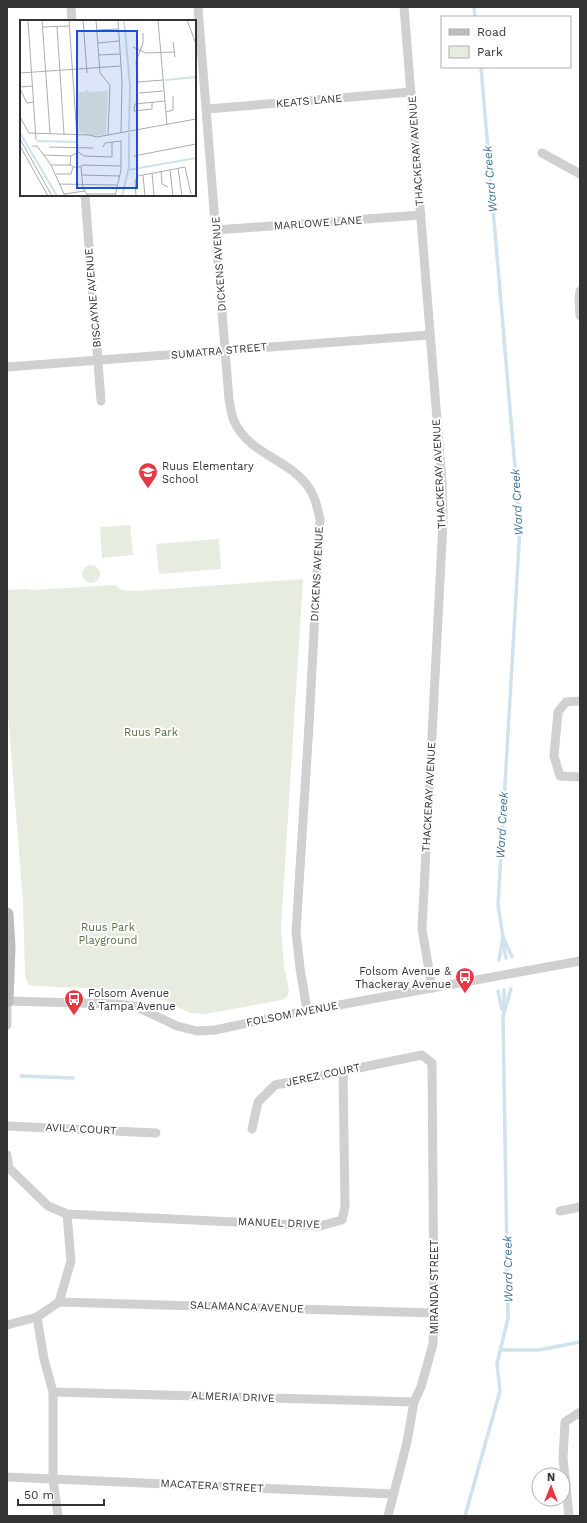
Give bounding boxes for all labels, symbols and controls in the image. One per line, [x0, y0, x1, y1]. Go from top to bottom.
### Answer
legend [441, 16, 571, 68]
inset map [20, 20, 196, 196]
text: Road [477, 25, 506, 39]
text: Park [477, 45, 503, 59]
street label: KEATS LANE [275, 92, 343, 110]
street label: THACKERAY AVENUE [406, 96, 426, 206]
water label: Ward Creek [480, 145, 500, 213]
street label: MARLOWE LANE [273, 213, 363, 233]
street label: DICKENS AVENUE [209, 216, 229, 312]
street label: BISCAYNE AVENUE [82, 248, 104, 348]
street label: SUMATRA STREET [170, 340, 268, 362]
street label: THACKERAY AVENUE [430, 419, 448, 529]
place label: Ruus Elementary School [162, 460, 254, 486]
school or university icon: Ruus Elementary School [137, 461, 159, 489]
water label: Ward Creek [508, 468, 526, 536]
street label: DICKENS AVENUE [308, 526, 326, 622]
park label: Ruus Park [124, 726, 178, 739]
street label: THACKERAY AVENUE [420, 742, 438, 852]
water label: Ward Creek [493, 791, 511, 859]
park label: Ruus Park Playground [79, 921, 137, 947]
place label: Folsom Avenue & Thackeray Avenue [355, 965, 451, 991]
bus stop icon: Folsom Avenue & Thackeray Avenue [454, 966, 476, 994]
place label: Folsom Avenue & Tampa Avenue [88, 987, 176, 1013]
bus stop icon: Folsom Avenue & Tampa Avenue [63, 988, 85, 1016]
street label: FOLSOM AVENUE [245, 999, 339, 1029]
street label: JEREZ COURT [285, 1061, 362, 1089]
street label: AVILA COURT [45, 1121, 117, 1137]
street label: MANUEL DRIVE [238, 1215, 320, 1231]
water label: Ward Creek [500, 1235, 516, 1303]
street label: MIRANDA STREET [428, 1239, 441, 1334]
street label: SALAMANCA AVENUE [190, 1299, 304, 1315]
street label: ALMERIA DRIVE [191, 1389, 275, 1405]
north arrow [531, 1467, 571, 1507]
text: N [547, 1471, 555, 1484]
street label: MACATERA STREET [160, 1477, 264, 1495]
scale bar [18, 1481, 104, 1507]
text: 50 m [24, 1488, 54, 1502]

